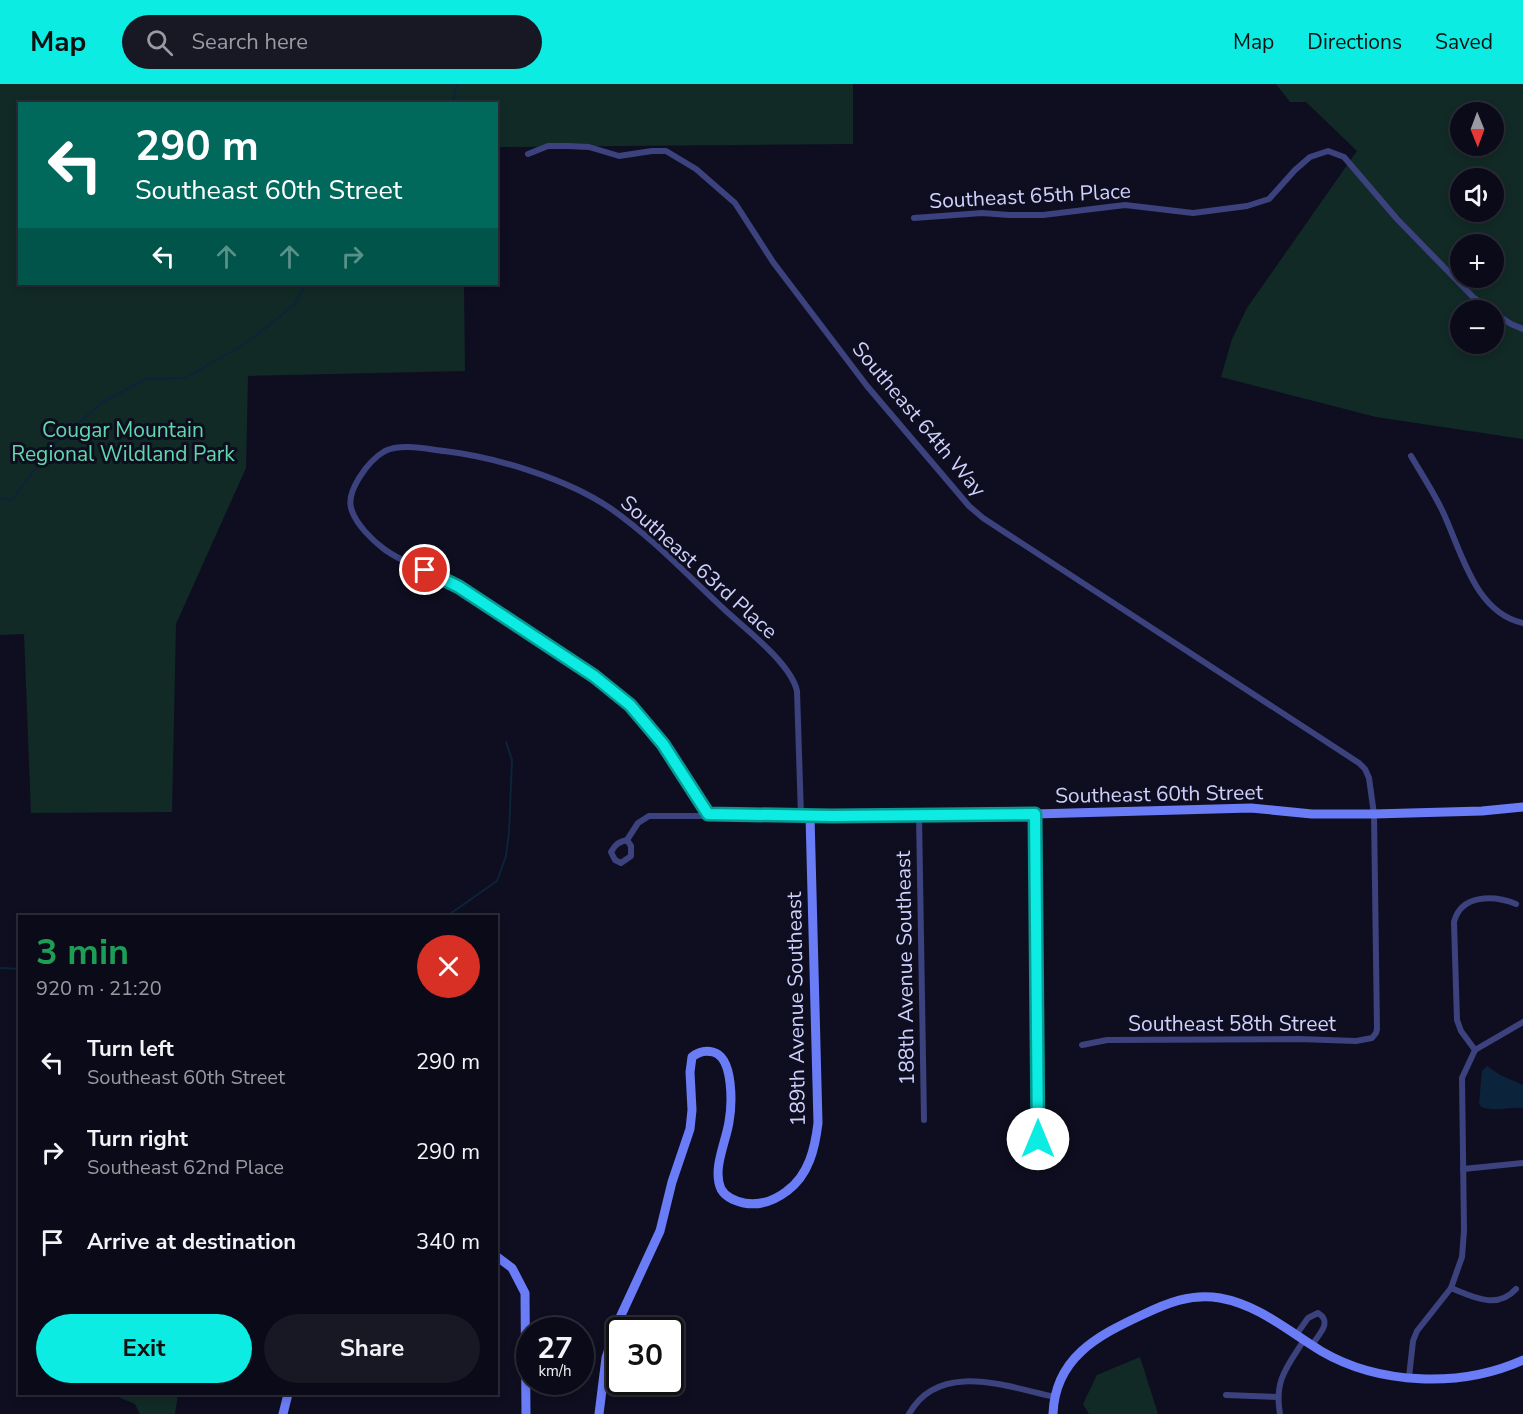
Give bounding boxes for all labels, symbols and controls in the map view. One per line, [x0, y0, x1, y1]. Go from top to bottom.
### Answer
search box [122, 15, 542, 69]
text: Map [30, 23, 86, 61]
icon: search [143, 26, 176, 59]
text: Search here [191, 27, 308, 57]
text: Map [1233, 28, 1274, 56]
text: Directions [1307, 28, 1402, 56]
text: Saved [1435, 28, 1493, 56]
north arrow [1450, 102, 1504, 156]
map controls [1450, 102, 1504, 354]
text: 290 m [135, 118, 259, 175]
icon: left [36, 126, 114, 204]
button: sound [1450, 168, 1504, 222]
text: Southeast 60th Street [135, 172, 402, 209]
street label: Southeast 65th Place [928, 177, 1132, 215]
button: + [1450, 234, 1504, 288]
icon: left [147, 240, 180, 273]
icon: ahead [210, 240, 243, 273]
icon: ahead [273, 240, 306, 273]
icon: right [336, 240, 369, 273]
button: − [1450, 300, 1504, 354]
street label: Southeast 64th Way [846, 336, 992, 503]
park label: Cougar Mountain Regional Wildland Park [11, 416, 235, 468]
street label: Southeast 63rd Place [614, 489, 784, 645]
pin [399, 544, 450, 595]
icon: arrive [408, 553, 441, 586]
street label: Southeast 60th Street [1055, 778, 1264, 810]
street label: 188th Avenue Southeast [889, 850, 921, 1086]
street label: 189th Avenue Southeast [780, 891, 812, 1127]
text: 3 min [36, 928, 129, 977]
button: close [417, 935, 480, 998]
text: 920 m · 21:20 [36, 975, 162, 1002]
street label: Southeast 58th Street [1128, 1010, 1337, 1038]
text: Turn left [87, 1034, 174, 1064]
icon: left [36, 1046, 69, 1079]
text: 290 m [416, 1047, 480, 1077]
text: Southeast 60th Street [87, 1064, 285, 1091]
position arrow [1006, 1107, 1070, 1171]
text: Turn right [87, 1124, 188, 1154]
icon: right [36, 1136, 69, 1169]
text: 290 m [416, 1137, 480, 1167]
text: Southeast 62nd Place [87, 1154, 284, 1181]
icon: arrive [36, 1226, 69, 1259]
text: Arrive at destination [87, 1227, 296, 1257]
text: 340 m [416, 1227, 480, 1257]
button: Exit [36, 1314, 252, 1383]
button: Share [264, 1314, 480, 1383]
speed limit sign: 30 [606, 1317, 684, 1395]
text: 27 [537, 1328, 573, 1369]
text: km/h [538, 1361, 572, 1381]

